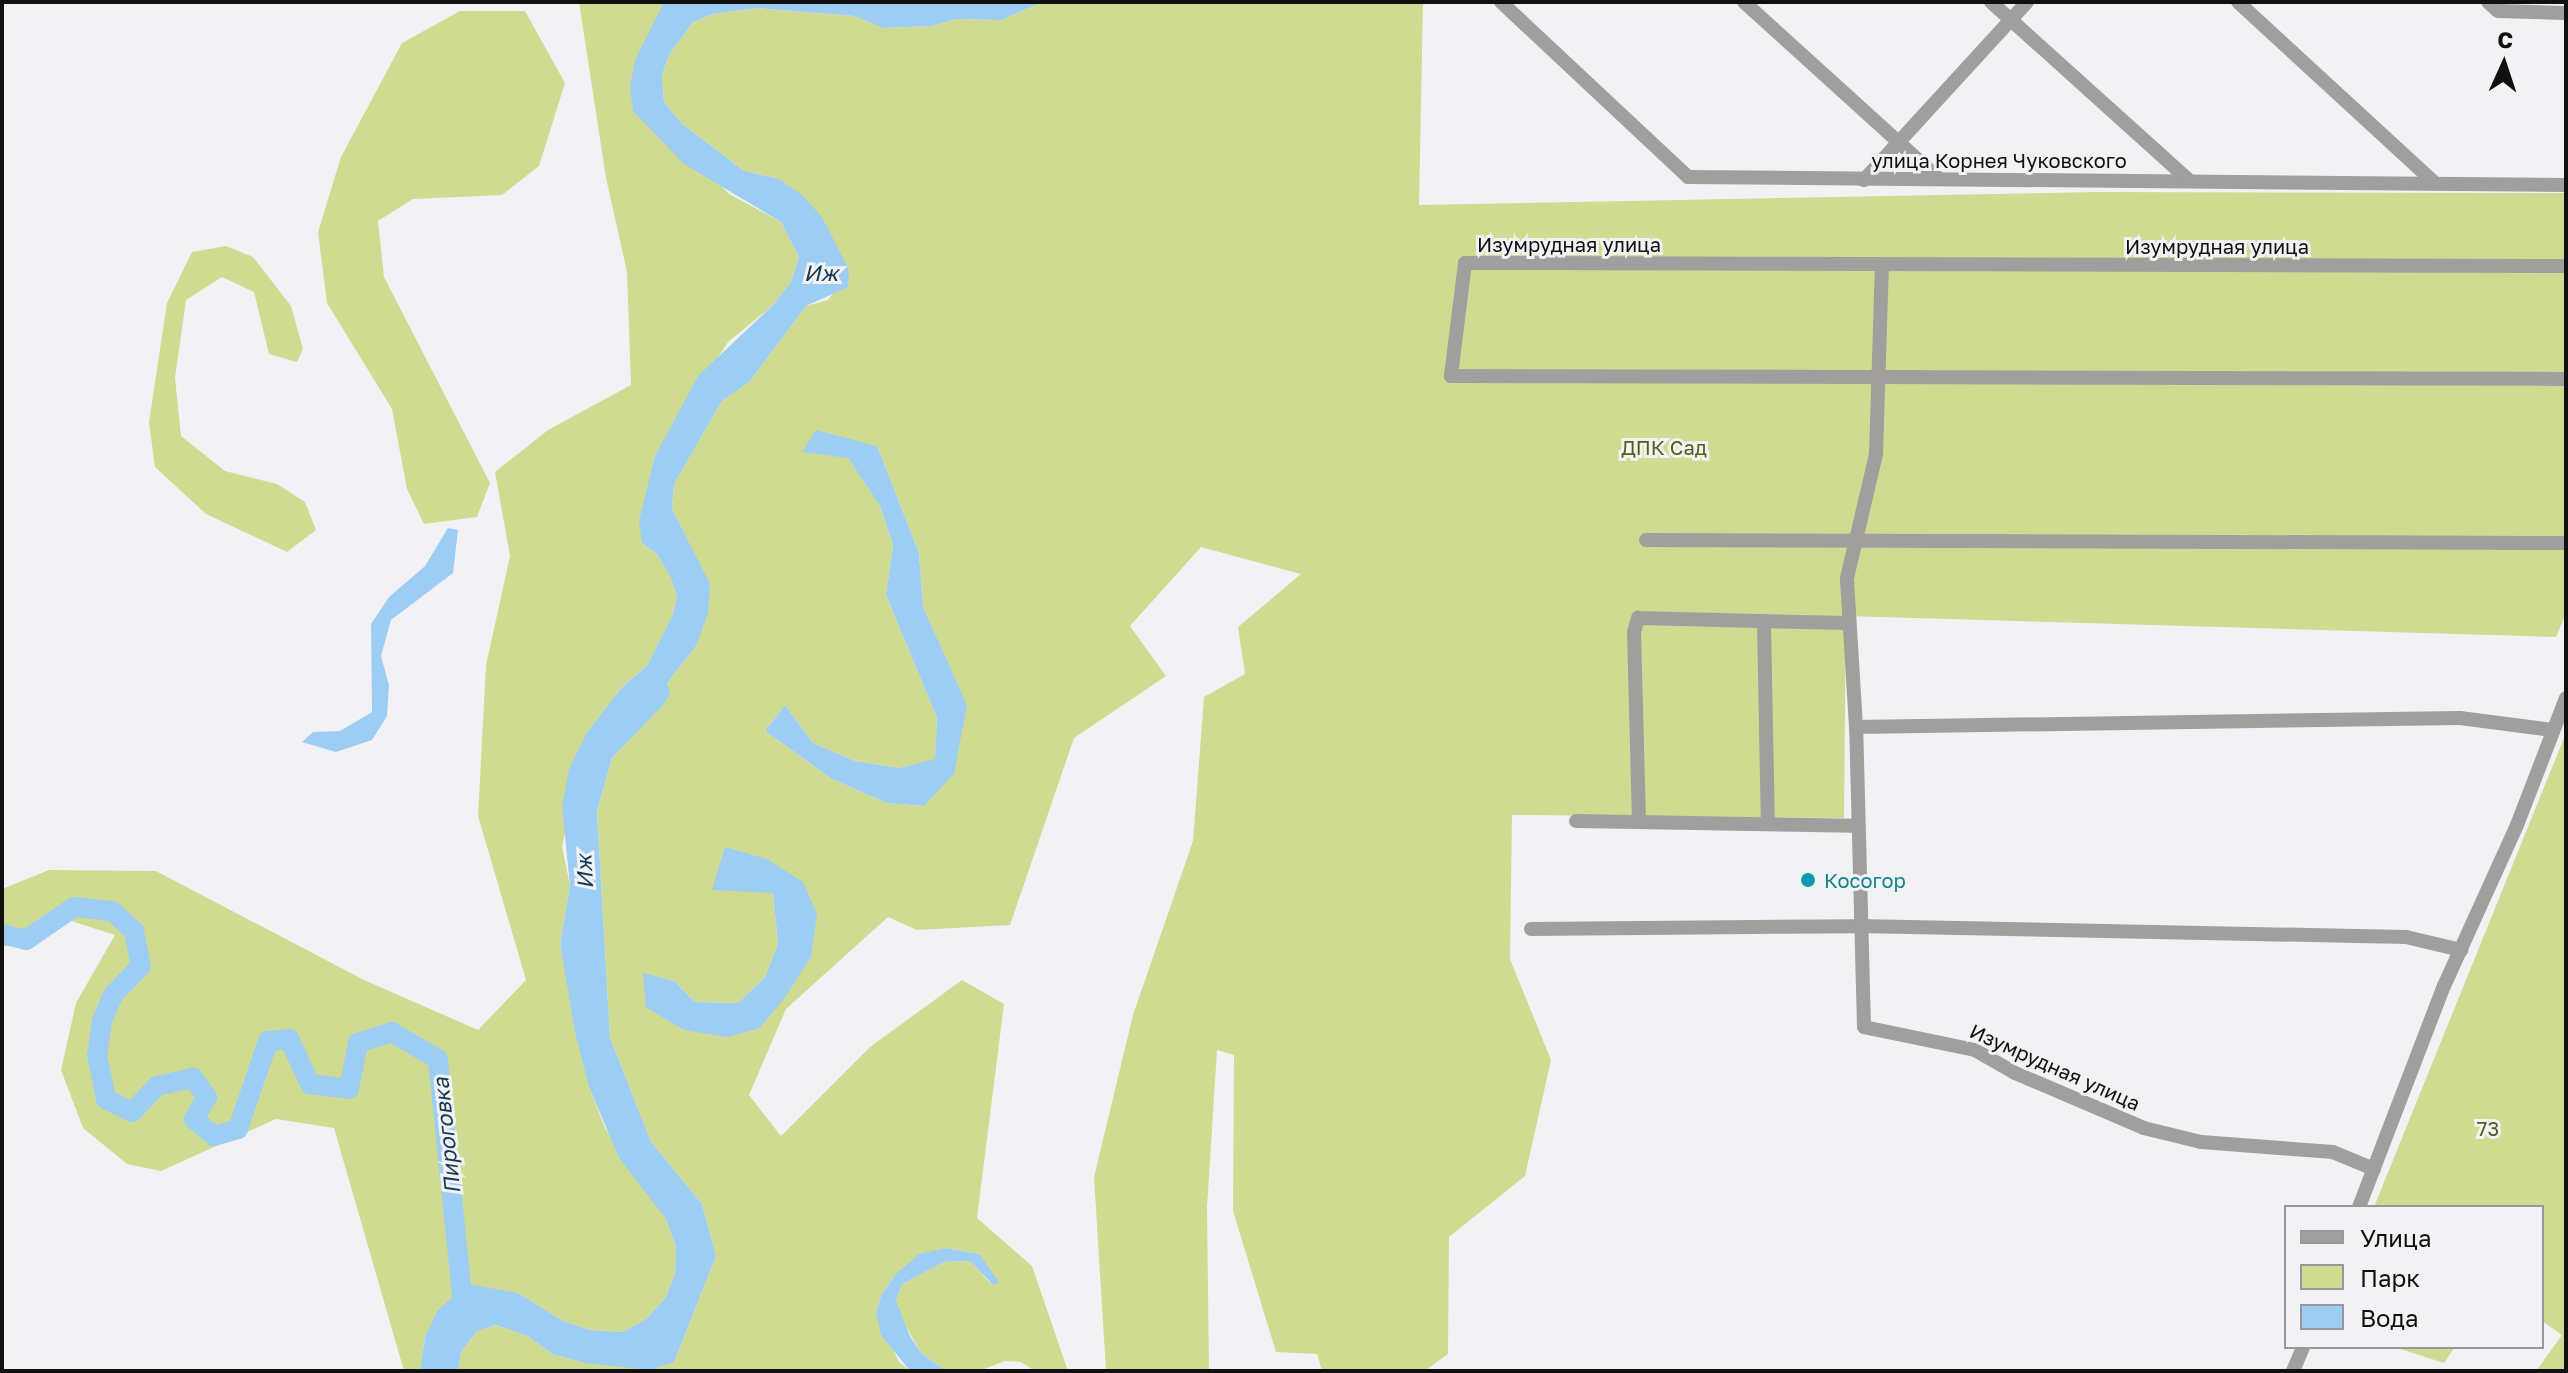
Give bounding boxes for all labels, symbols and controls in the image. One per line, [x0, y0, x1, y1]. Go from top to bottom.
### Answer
north arrow [2464, 24, 2544, 104]
text: С [2497, 26, 2514, 53]
street label: улица Корнея Чуковского [1871, 148, 2127, 172]
street label: Изумрудная улица [1477, 232, 1661, 256]
street label: Изумрудная улица [2125, 234, 2309, 258]
water label: Иж [804, 260, 838, 286]
park label: ДПК Сад [1621, 435, 1707, 459]
water label: Иж [570, 854, 598, 890]
place label: Косогор [1824, 868, 1906, 892]
marker: Косогор [1799, 871, 1817, 889]
street label: Изумрудная улица [1966, 1019, 2144, 1115]
water label: Пироговка [427, 1076, 465, 1196]
park label: 73 [2477, 1116, 2499, 1140]
legend [2284, 1205, 2544, 1349]
text: Улица [2360, 1223, 2432, 1252]
text: Парк [2360, 1263, 2420, 1292]
text: Вода [2360, 1303, 2419, 1332]

